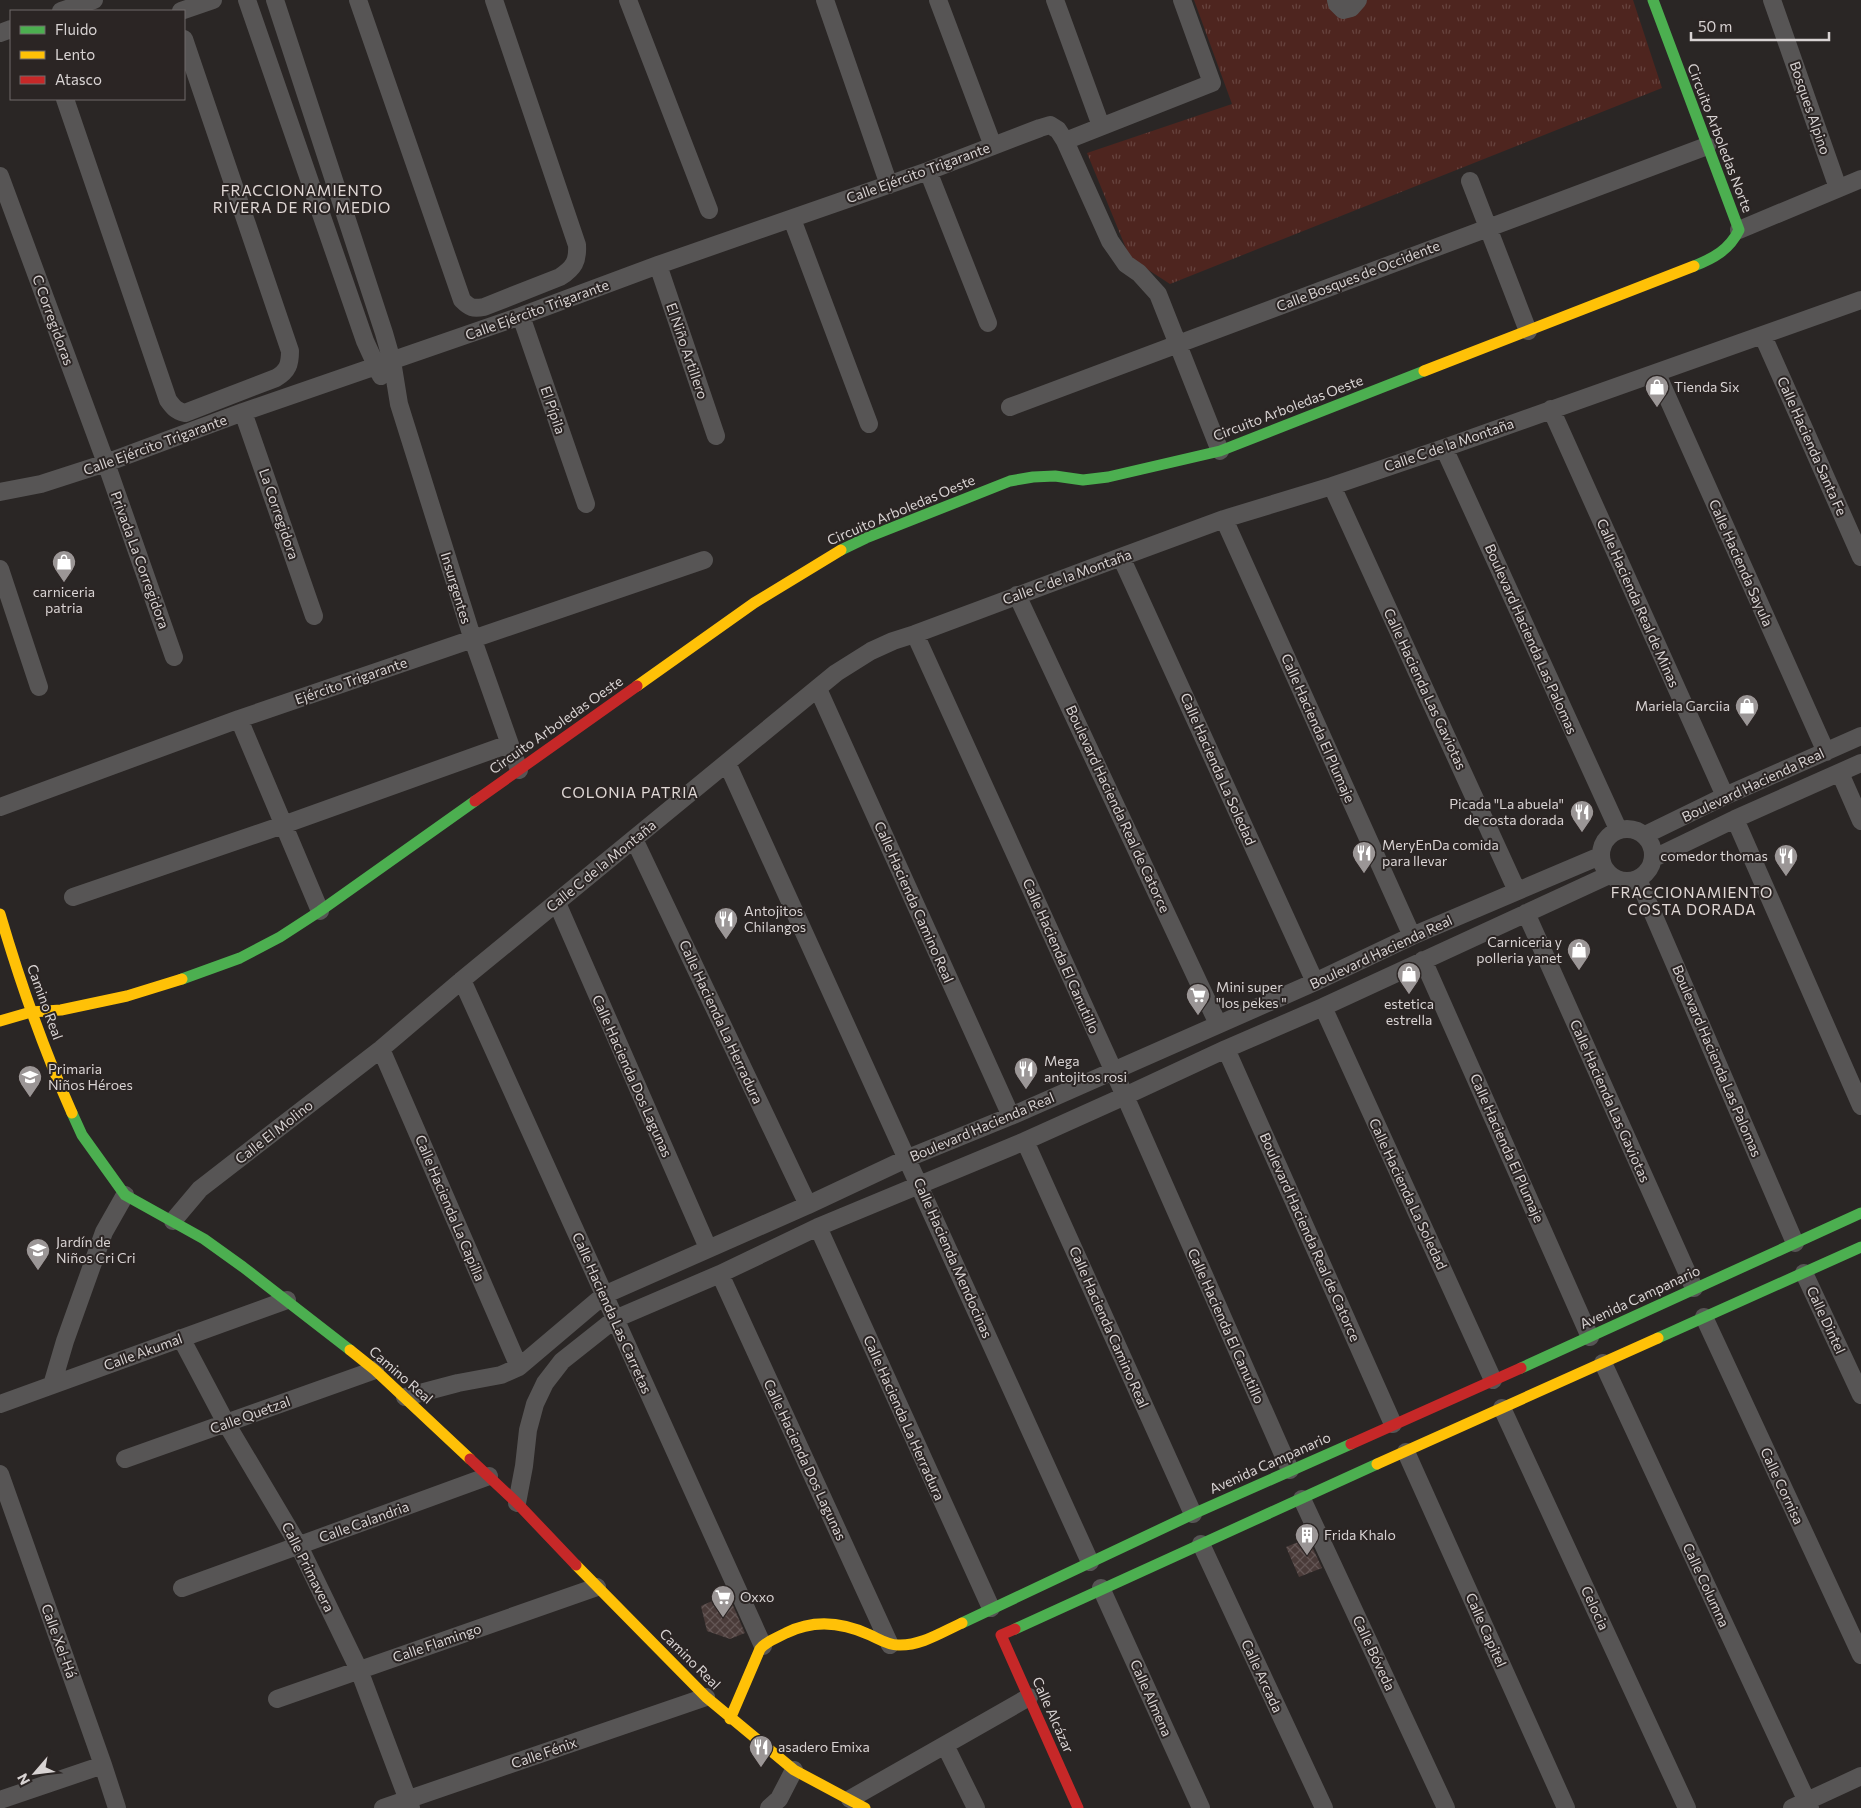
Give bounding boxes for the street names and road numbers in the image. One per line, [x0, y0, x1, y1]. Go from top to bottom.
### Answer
street label: Bosques Alpino [1787, 59, 1834, 157]
street label: Circuito Arboledas Norte [1684, 61, 1757, 215]
street label: Calle Ejército Trigarante [844, 139, 992, 206]
street label: Calle Bosques de Occidente [1274, 236, 1442, 315]
street label: C Corregidoras [29, 272, 78, 368]
street label: Calle Ejército Trigarante [463, 276, 611, 343]
street label: El Niño Artillero [663, 301, 712, 401]
street label: Circuito Arboledas Oeste [1211, 371, 1365, 444]
street label: Calle Hacienda Santa Fe [1774, 374, 1851, 518]
street label: El Pípila [537, 384, 570, 436]
street label: Calle Ejército Trigarante [81, 411, 229, 478]
street label: Calle C de la Montaña [1382, 414, 1516, 475]
street label: La Corregidora [256, 466, 303, 561]
street label: Circuito Arboledas Oeste [824, 471, 977, 548]
street label: Privada La Corregidora [108, 489, 173, 631]
street label: Calle Hacienda Sayula [1706, 497, 1777, 629]
street label: Calle Hacienda Real de Minas [1594, 516, 1683, 690]
street label: Boulevard Hacienda Las Palomas [1482, 541, 1581, 737]
street label: Calle C de la Montaña [1000, 545, 1134, 608]
street label: Insurgentes [438, 550, 475, 626]
street label: Calle Hacienda Las Gaviotas [1381, 605, 1470, 772]
street label: Calle Hacienda El Plumaje [1278, 651, 1359, 805]
street label: Ejército Trigarante [293, 653, 409, 708]
street label: Circuito Arboledas Oeste [486, 672, 626, 777]
street label: Calle Hacienda La Soledad [1177, 690, 1260, 848]
street label: Boulevard Hacienda Real de Catorce [1063, 702, 1174, 915]
street label: Boulevard Hacienda Real [1679, 744, 1827, 825]
street label: Calle C de la Montaña [542, 816, 659, 915]
street label: Calle Hacienda Camino Real [871, 818, 958, 985]
street label: Calle Hacienda El Canutillo [1020, 876, 1103, 1036]
street label: Boulevard Hacienda Real [1307, 911, 1455, 992]
street label: Calle Hacienda La Herradura [676, 937, 767, 1106]
street label: Camino Real [24, 962, 67, 1042]
street label: Boulevard Hacienda Las Palomas [1669, 962, 1766, 1159]
street label: Calle Hacienda Dos Lagunas [589, 992, 676, 1160]
street label: Calle Hacienda Las Gaviotas [1567, 1017, 1654, 1185]
street label: Calle Hacienda El Plumaje [1467, 1071, 1548, 1225]
street label: Boulevard Hacienda Real [907, 1088, 1057, 1165]
street label: Calle El Molino [231, 1096, 316, 1167]
street label: Calle Hacienda La Soledad [1366, 1115, 1451, 1272]
street label: Boulevard Hacienda Real de Catorce [1257, 1130, 1364, 1344]
street label: Calle Hacienda La Capilla [412, 1132, 489, 1283]
street label: Calle Hacienda Mendocinas [910, 1175, 996, 1340]
street label: Calle Hacienda Las Carretas [569, 1229, 656, 1396]
street label: Calle Hacienda Camino Real [1066, 1243, 1153, 1410]
street label: Calle Hacienda El Canutillo [1185, 1246, 1268, 1406]
street label: Avenida Campanario [1577, 1261, 1703, 1332]
street label: Calle Dintel [1803, 1283, 1849, 1356]
street label: Calle Akumal [101, 1329, 184, 1374]
street label: Calle Hacienda La Herradura [860, 1333, 949, 1503]
street label: Camino Real [366, 1342, 437, 1407]
street label: Calle Hacienda Dos Lagunas [761, 1376, 850, 1543]
street label: Calle Quetzal [207, 1392, 292, 1437]
street label: Avenida Campanario [1207, 1428, 1333, 1497]
street label: Calle Cornisa [1757, 1445, 1808, 1527]
street label: Calle Calandria [317, 1497, 411, 1546]
street label: Calle Primavera [279, 1519, 338, 1615]
street label: Calle Columna [1680, 1540, 1733, 1630]
street label: Celocia [1578, 1583, 1613, 1633]
street label: Calle Capitel [1463, 1590, 1510, 1670]
street label: Calle Xel-Há [38, 1601, 81, 1680]
street label: Calle Bóveda [1350, 1612, 1399, 1693]
street label: Calle Flamingo [390, 1619, 483, 1666]
street label: Camino Real [656, 1625, 724, 1693]
street label: Calle Arcada [1238, 1637, 1287, 1715]
street label: Calle Almena [1127, 1657, 1176, 1739]
street label: Calle Alcázar [1029, 1674, 1078, 1756]
street label: Calle Fénix [509, 1733, 579, 1772]

